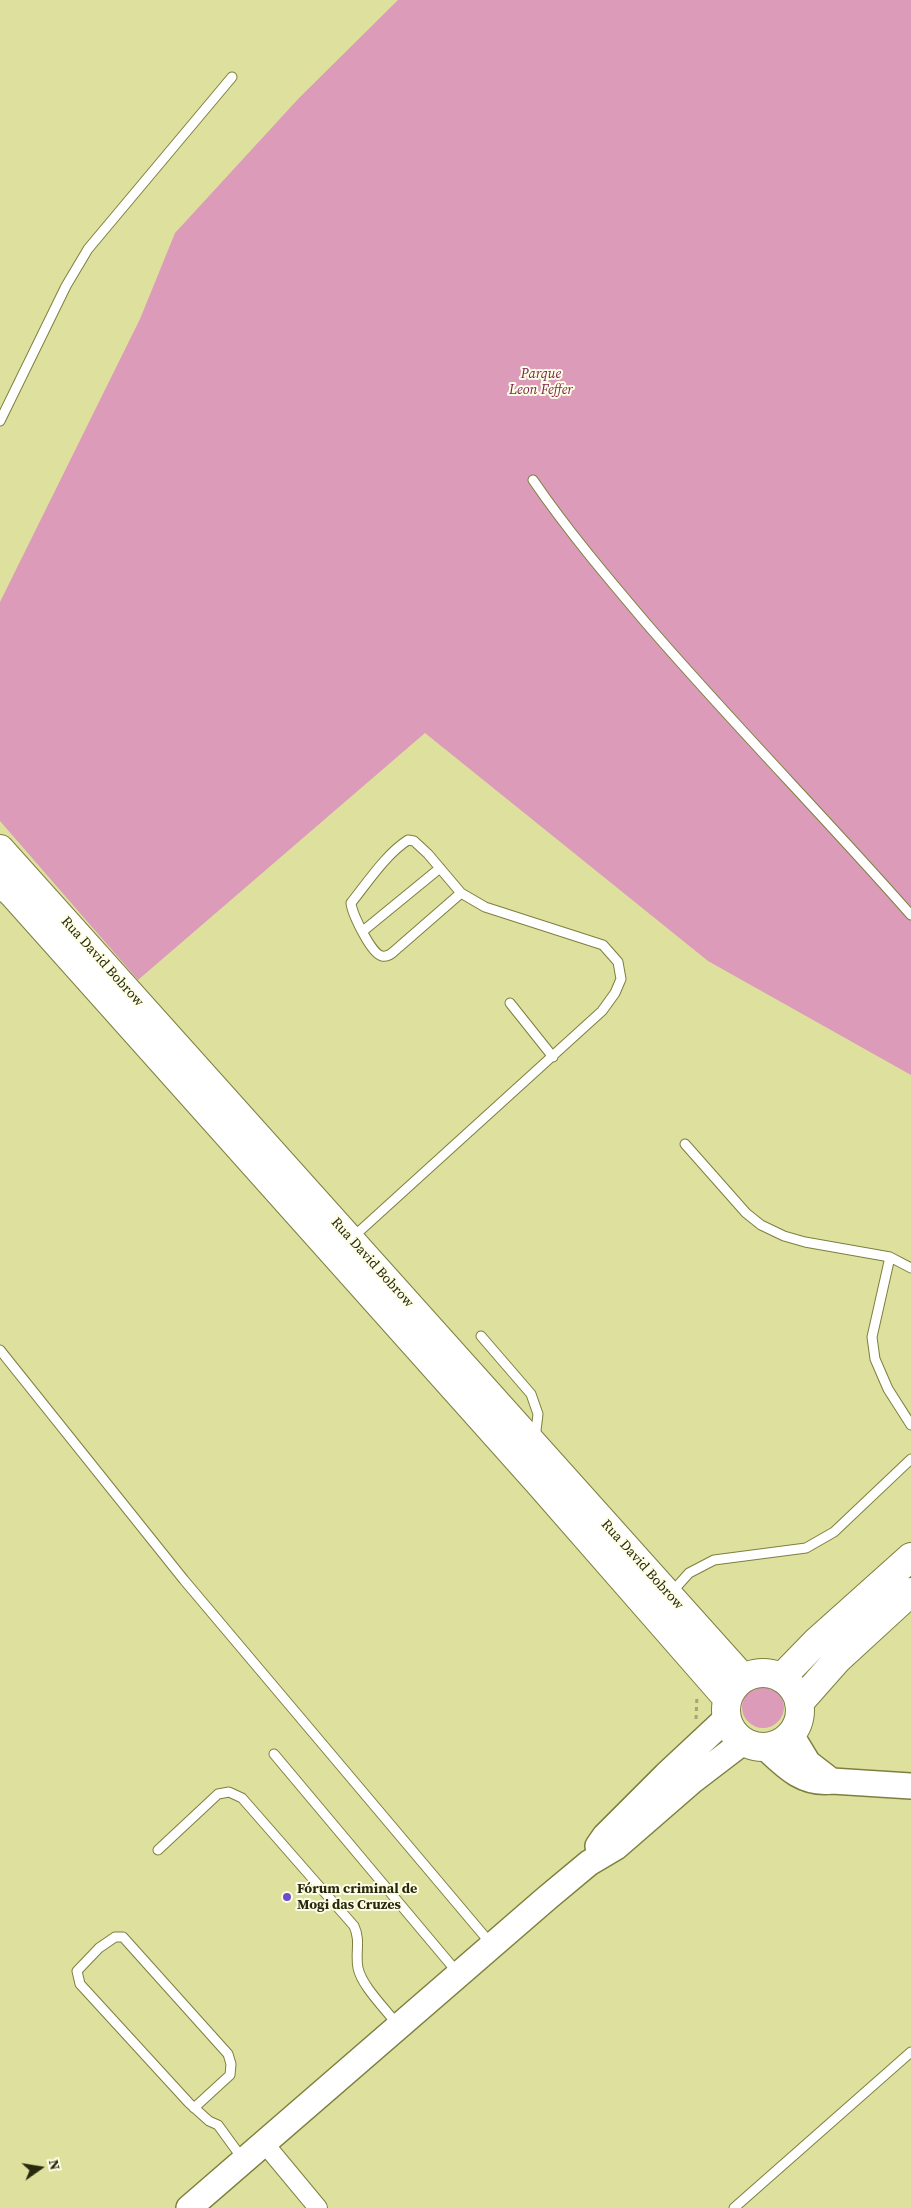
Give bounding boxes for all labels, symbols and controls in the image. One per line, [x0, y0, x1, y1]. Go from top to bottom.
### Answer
park label: Parque Leon Feffer [509, 366, 573, 398]
street label: Rua David Bobrow [57, 914, 147, 1010]
street label: Rua David Bobrow [327, 1215, 417, 1311]
street label: Rua David Bobrow [597, 1517, 687, 1613]
place label: Fórum criminal de Mogi das Cruzes [297, 1881, 417, 1914]
marker: Fórum criminal de Mogi das Cruzes [281, 1891, 293, 1903]
north arrow [15, 2143, 65, 2193]
text: N [44, 2157, 66, 2172]

